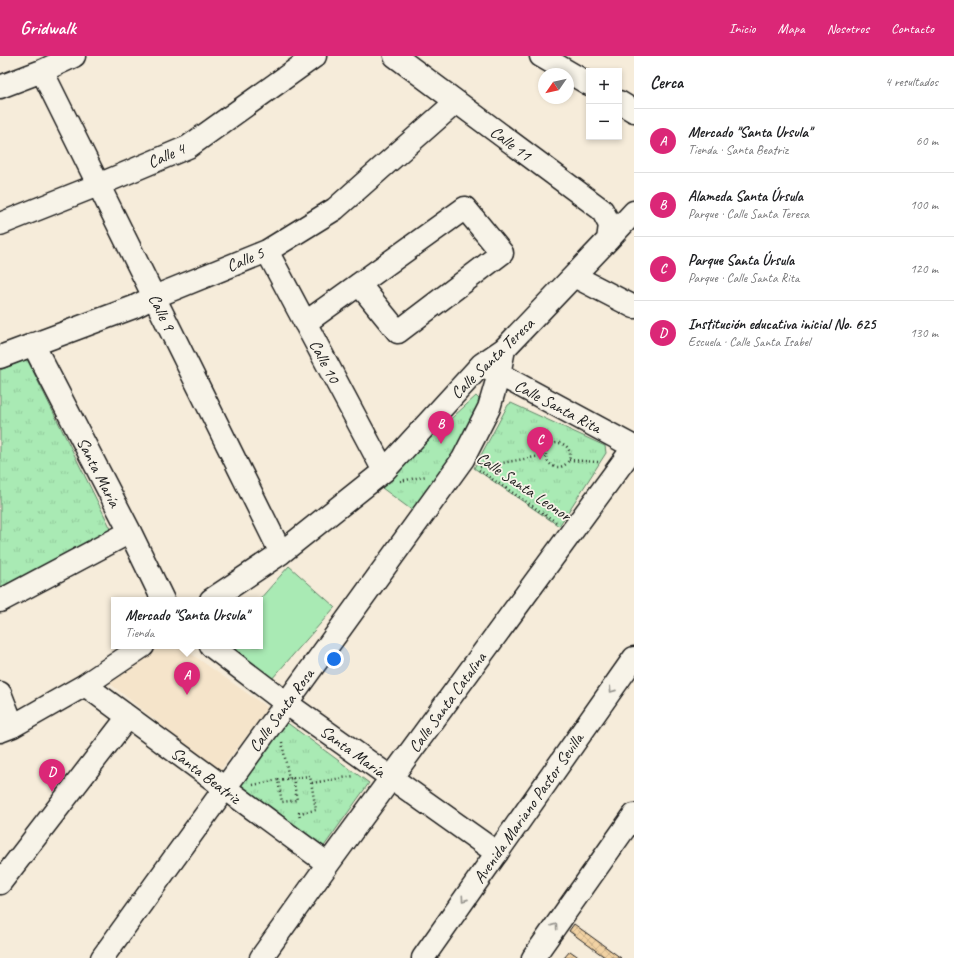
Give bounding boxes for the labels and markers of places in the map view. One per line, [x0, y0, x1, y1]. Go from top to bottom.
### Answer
pin: B [428, 411, 454, 444]
pin: C [527, 427, 553, 460]
pin: A [174, 662, 200, 695]
pin: D [39, 759, 65, 792]

